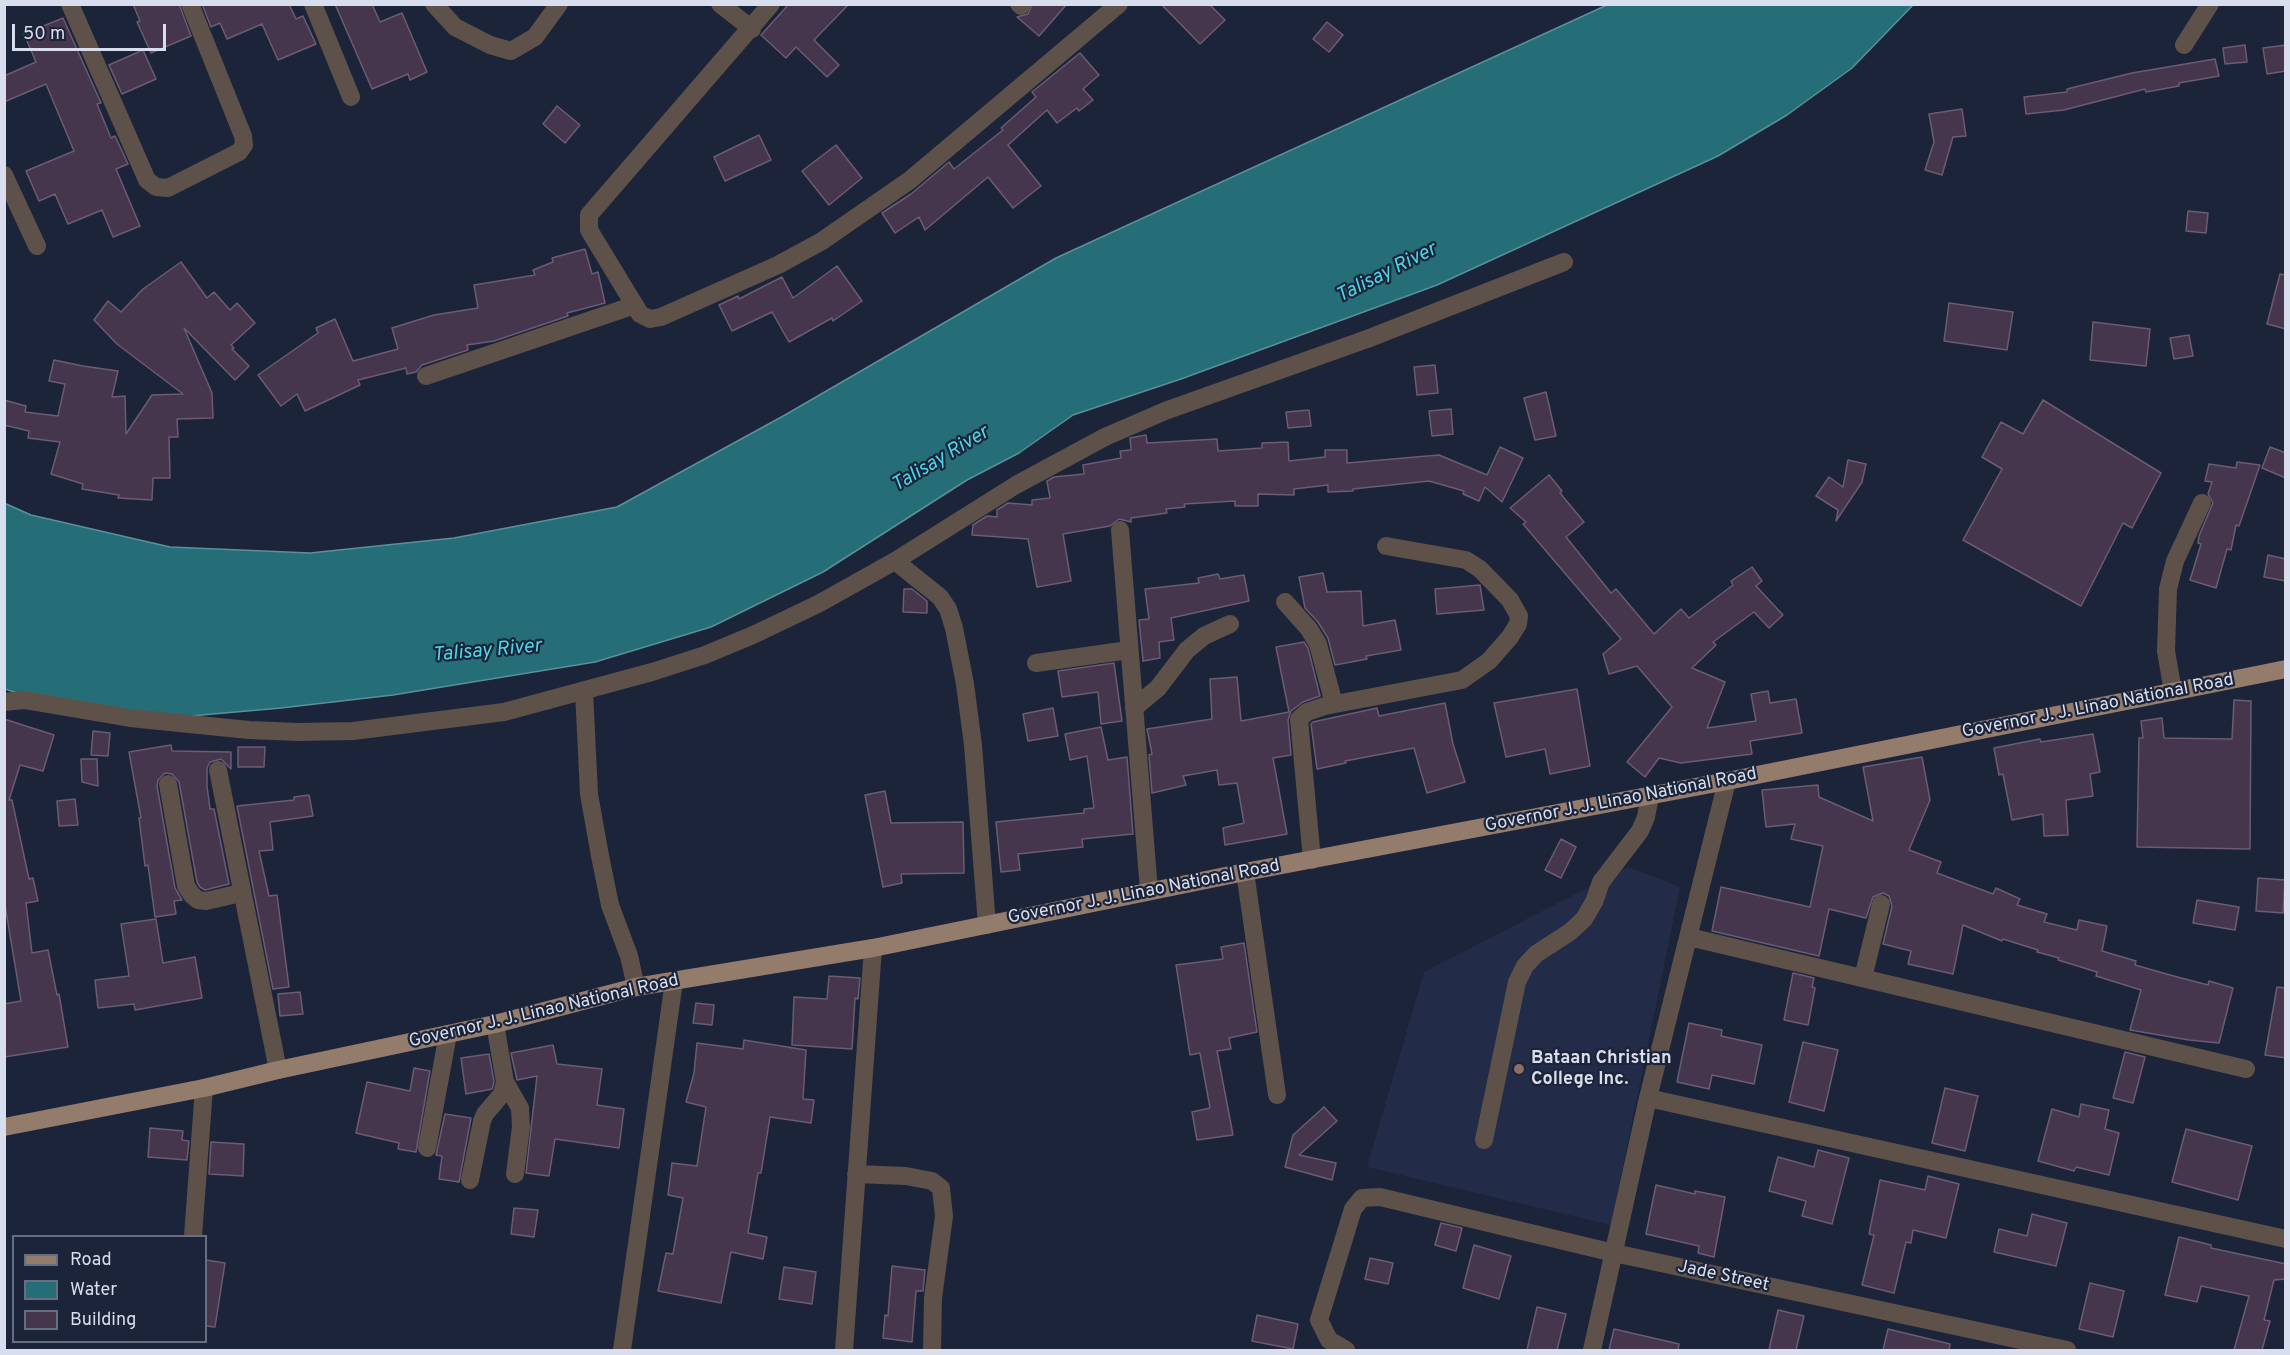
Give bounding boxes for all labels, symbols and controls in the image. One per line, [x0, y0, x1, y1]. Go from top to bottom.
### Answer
scale bar [15, 12, 170, 50]
text: 50 m [23, 23, 65, 46]
water label: Talisay River [1333, 239, 1441, 309]
water label: Talisay River [888, 422, 994, 498]
water label: Talisay River [432, 635, 542, 669]
street label: Governor J. J. Linao National Road [1960, 670, 2236, 744]
street label: Governor J. J. Linao National Road [1483, 764, 1759, 838]
street label: Governor J. J. Linao National Road [1006, 856, 1282, 930]
street label: Governor J. J. Linao National Road [407, 970, 681, 1054]
place label: Bataan Christian College Inc. [1531, 1048, 1672, 1090]
marker: Bataan Christian College Inc. [1512, 1062, 1526, 1076]
legend [12, 1235, 207, 1343]
text: Road [70, 1249, 112, 1272]
street label: Jade Street [1675, 1257, 1771, 1297]
text: Water [70, 1279, 117, 1302]
text: Building [70, 1309, 136, 1332]

